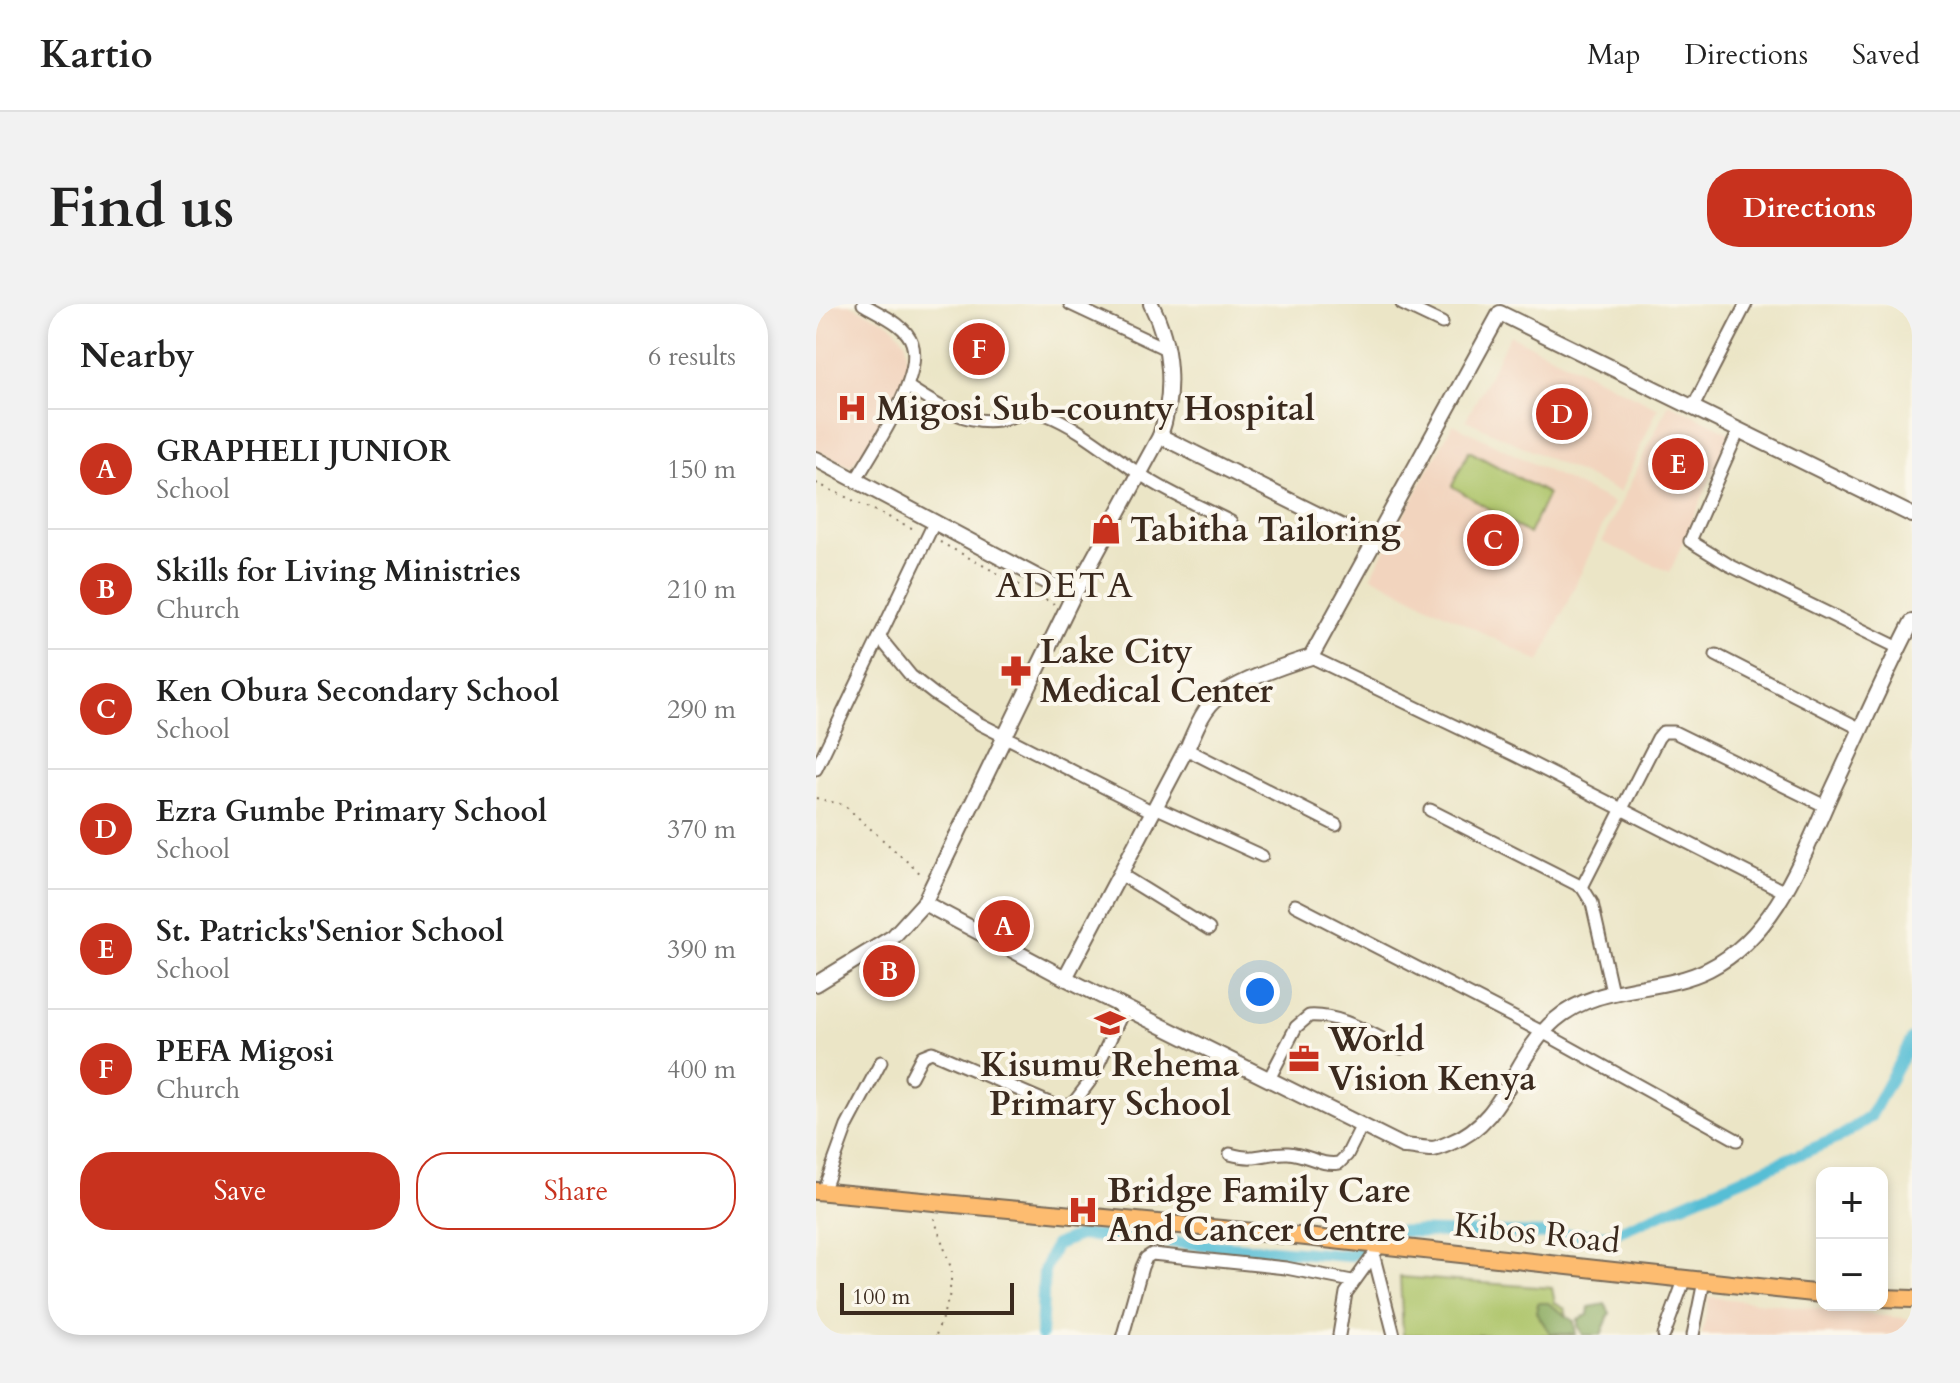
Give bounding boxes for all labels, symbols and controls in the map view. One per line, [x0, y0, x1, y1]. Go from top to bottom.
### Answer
text: Kartio [40, 29, 153, 81]
text: Map [1587, 36, 1641, 74]
text: Directions [1685, 36, 1808, 74]
text: Saved [1852, 36, 1920, 74]
button: Directions [1707, 169, 1912, 247]
text: Find us [48, 171, 234, 246]
pin: F [953, 319, 1005, 379]
text: Nearby [80, 333, 195, 379]
text: 6 results [648, 339, 736, 374]
pin: D [1536, 384, 1588, 444]
place label: Migosi Sub-county Hospital [876, 386, 1315, 432]
hospital icon: Migosi Sub-county Hospital [835, 391, 869, 425]
text: GRAPHELI JUNIOR [156, 431, 451, 472]
pin: E [1652, 434, 1704, 494]
text: A [96, 452, 116, 487]
text: 150 m [667, 452, 736, 487]
text: School [156, 472, 230, 507]
place label: Tabitha Tailoring [1130, 507, 1402, 553]
pin: C [1467, 510, 1519, 570]
shop icon: Tabitha Tailoring [1089, 512, 1123, 546]
text: Skills for Living Ministries [156, 551, 521, 592]
district label: ADETA [995, 561, 1135, 610]
text: B [97, 572, 115, 607]
text: 210 m [667, 572, 736, 607]
text: Church [156, 592, 240, 627]
place label: Lake City Medical Center [1040, 629, 1273, 714]
pharmacy icon: Lake City Medical Center [999, 654, 1033, 688]
text: Ken Obura Secondary School [156, 671, 559, 712]
text: C [96, 692, 116, 727]
text: 290 m [667, 692, 736, 727]
text: School [156, 712, 230, 747]
text: Ezra Gumbe Primary School [156, 791, 547, 832]
text: D [95, 812, 117, 847]
text: 370 m [667, 812, 736, 847]
text: School [156, 832, 230, 867]
pin: A [978, 896, 1030, 956]
text: St. Patricks'Senior School [156, 911, 504, 952]
text: E [98, 932, 114, 967]
text: 390 m [667, 932, 736, 967]
pin: B [863, 941, 915, 1001]
text: School [156, 952, 230, 987]
your location [1240, 972, 1280, 1012]
school or university icon: Kisumu Rehema Primary School [1093, 1006, 1127, 1040]
place label: World Vision Kenya [1327, 1017, 1536, 1102]
text: PEFA Migosi [156, 1031, 334, 1072]
place label: Kisumu Rehema Primary School [980, 1042, 1240, 1127]
office icon: World Vision Kenya [1287, 1042, 1321, 1076]
text: F [98, 1052, 114, 1087]
text: 400 m [667, 1052, 736, 1087]
text: Church [156, 1072, 240, 1107]
button: Save [80, 1152, 400, 1230]
button: Share [416, 1152, 736, 1230]
map controls [1816, 1167, 1888, 1311]
button: + [1816, 1167, 1888, 1239]
place label: Bridge Family Care And Cancer Centre [1107, 1168, 1411, 1253]
hospital icon: Bridge Family Care And Cancer Centre [1066, 1193, 1100, 1227]
street label: Kibos Road [1452, 1201, 1622, 1265]
button: − [1816, 1239, 1888, 1311]
scale bar [840, 1279, 1014, 1315]
text: 100 m [852, 1282, 910, 1312]

